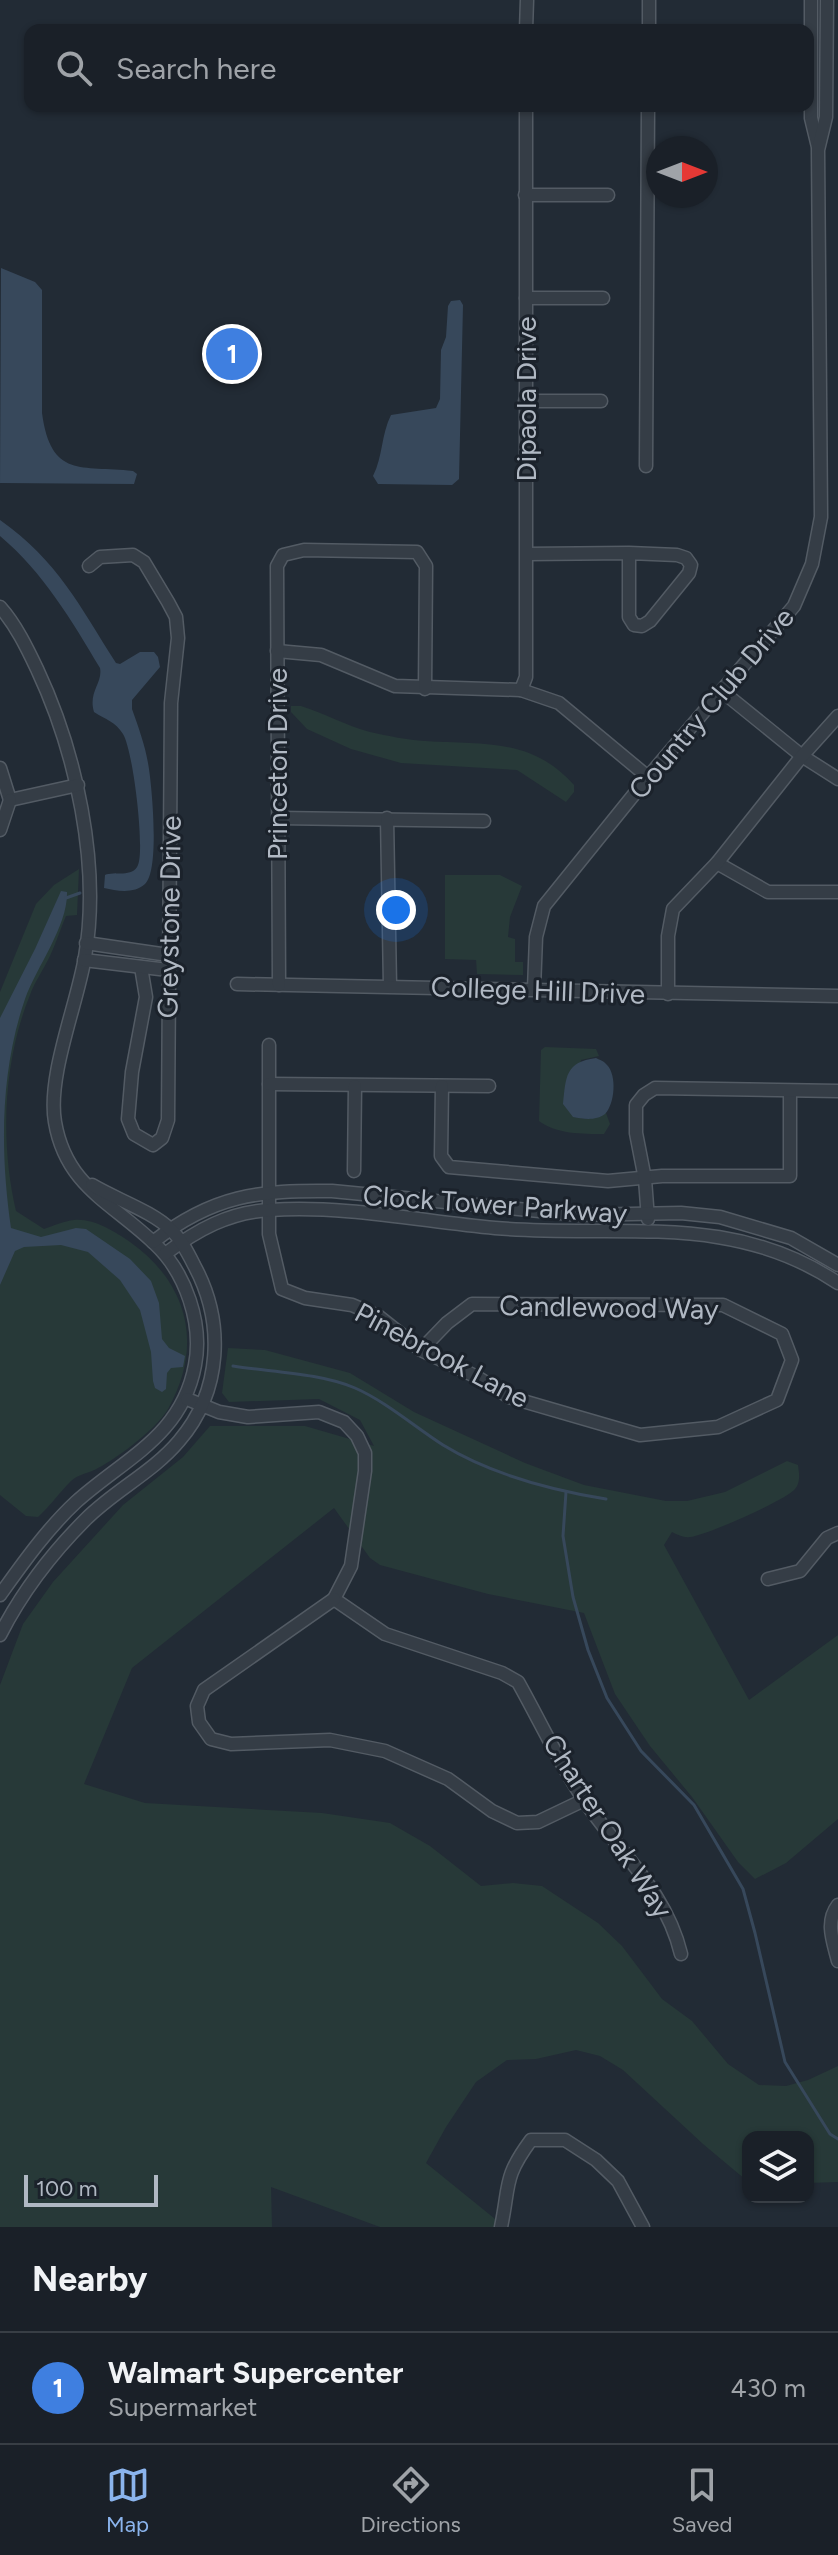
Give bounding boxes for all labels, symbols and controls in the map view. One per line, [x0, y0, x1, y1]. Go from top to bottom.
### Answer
search box [24, 24, 814, 112]
icon: search [52, 46, 96, 90]
text: Search here [116, 50, 276, 87]
north arrow [646, 136, 718, 208]
street label: Dipaola Drive [509, 317, 543, 481]
pin: 1 [206, 324, 258, 384]
street label: Country Club Drive [621, 600, 801, 806]
street label: Princeton Drive [260, 668, 294, 860]
street label: Greystone Drive [150, 815, 188, 1019]
your location [376, 890, 416, 930]
street label: College Hill Drive [430, 969, 646, 1011]
street label: Clock Tower Parkway [362, 1178, 629, 1230]
street label: Candlewood Way [499, 1288, 719, 1326]
street label: Pinebrook Lane [349, 1295, 535, 1415]
street label: Charter Oak Way [536, 1728, 680, 1925]
map controls [742, 2131, 814, 2203]
button: layers [742, 2131, 814, 2203]
scale bar [24, 2171, 158, 2207]
text: 100 m [36, 2175, 97, 2202]
text: Nearby [32, 2259, 147, 2300]
text: Walmart Supercenter [108, 2354, 403, 2391]
text: 1 [53, 2372, 63, 2404]
text: 430 m [730, 2372, 806, 2404]
text: Supermarket [108, 2391, 257, 2423]
tab: Map [106, 2463, 150, 2538]
tab: Directions [361, 2463, 461, 2538]
tab: Saved [672, 2463, 732, 2538]

